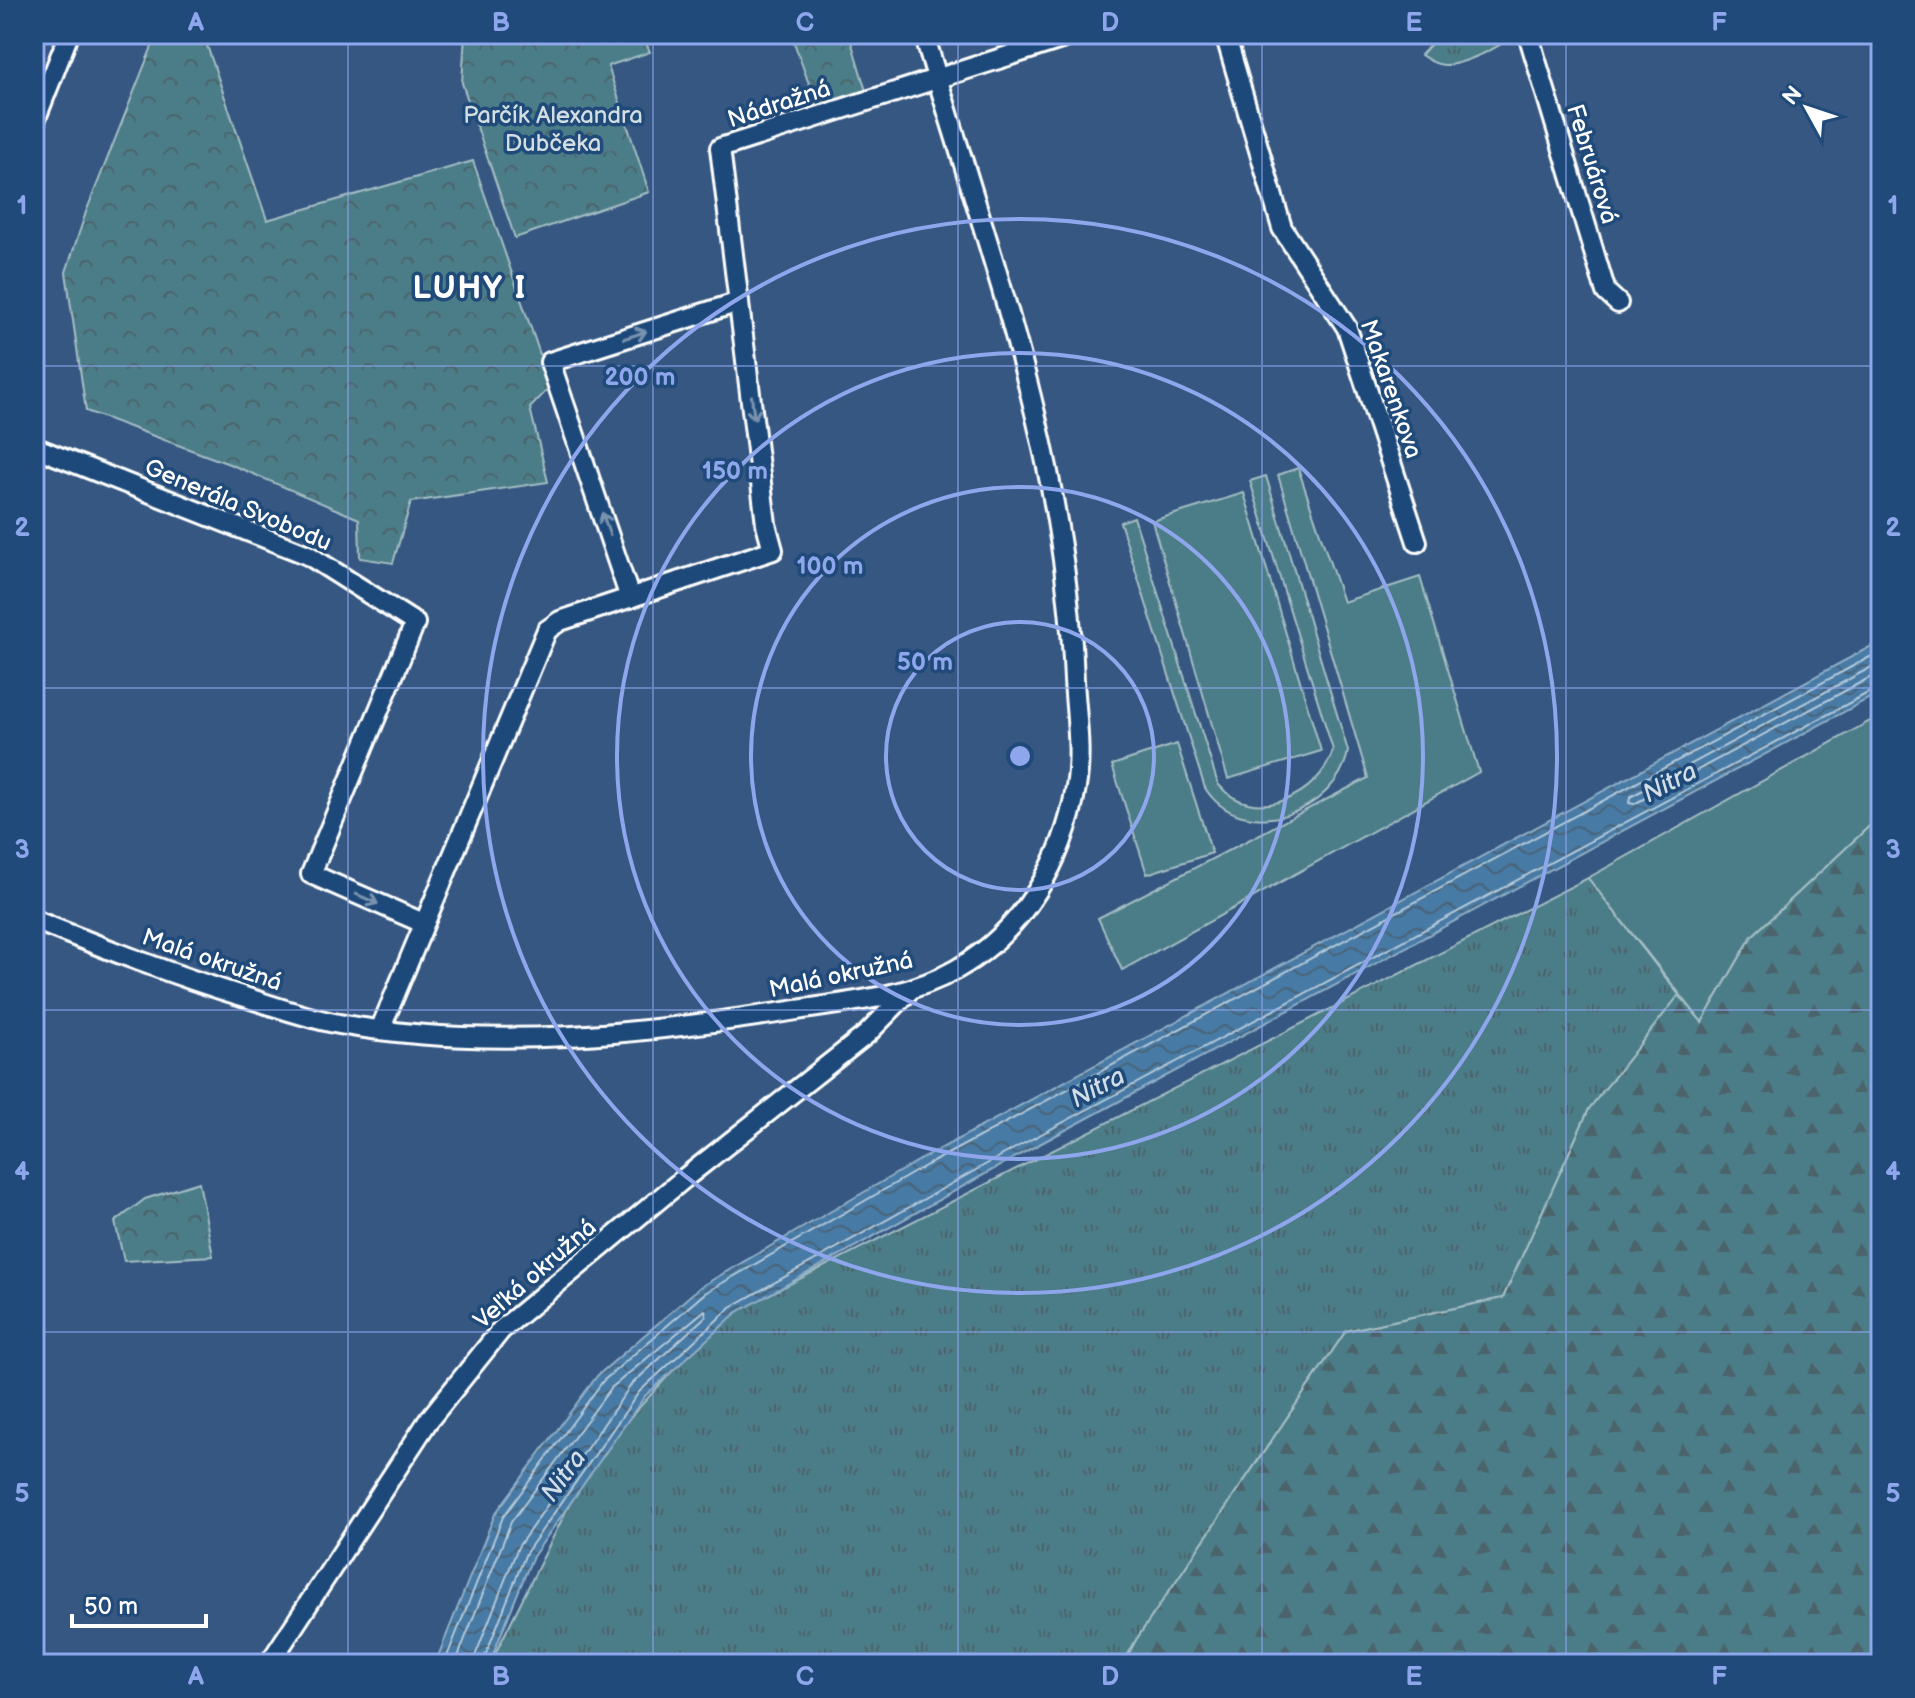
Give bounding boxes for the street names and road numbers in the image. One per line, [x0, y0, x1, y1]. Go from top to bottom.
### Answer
street label: Nádražná [724, 74, 834, 134]
street label: Februárová [1560, 101, 1624, 227]
street label: Makarenkova [1354, 316, 1428, 462]
street label: Generála Svobodu [140, 453, 336, 557]
street label: Malá okružná [138, 923, 286, 997]
street label: Malá okružná [767, 946, 915, 1004]
street label: Veľká okružná [468, 1213, 602, 1335]

